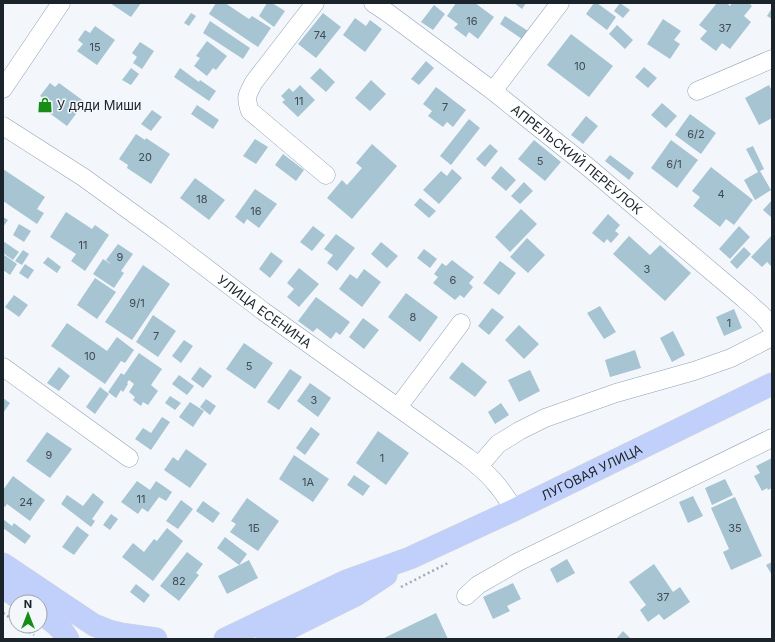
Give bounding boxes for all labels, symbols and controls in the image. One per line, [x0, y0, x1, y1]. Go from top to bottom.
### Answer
house number: 16 [466, 14, 478, 28]
house number: 37 [718, 21, 732, 35]
house number: 74 [314, 28, 326, 42]
house number: 15 [89, 40, 101, 54]
house number: 10 [574, 59, 586, 73]
house number: 11 [295, 94, 303, 108]
shop icon: У дяди Миши [36, 96, 54, 114]
place label: У дяди Миши [57, 97, 142, 113]
house number: 7 [442, 100, 448, 114]
street label: АПРЕЛЬСКИЙ ПЕРЕУЛОК [508, 101, 646, 218]
house number: 6/2 [687, 127, 705, 141]
house number: 20 [138, 150, 152, 164]
house number: 5 [537, 154, 544, 168]
house number: 6/1 [666, 157, 682, 171]
house number: 4 [717, 187, 725, 201]
house number: 18 [196, 192, 208, 206]
house number: 16 [250, 204, 262, 218]
house number: 11 [79, 238, 87, 252]
house number: 9 [117, 250, 124, 264]
house number: 3 [644, 262, 651, 276]
street label: УЛИЦА ЕСЕНИНА [215, 271, 315, 351]
house number: 6 [450, 273, 457, 287]
house number: 9/1 [129, 296, 145, 310]
house number: 8 [410, 310, 417, 324]
house number: 1 [727, 316, 731, 330]
house number: 7 [153, 329, 159, 343]
house number: 10 [84, 349, 96, 363]
house number: 5 [246, 359, 253, 373]
house number: 3 [311, 393, 318, 407]
street label: ЛУГОВАЯ УЛИЦА [538, 441, 645, 504]
house number: 9 [46, 448, 53, 462]
house number: 1 [380, 451, 384, 465]
house number: 1А [302, 475, 314, 489]
house number: 11 [137, 492, 145, 506]
house number: 24 [19, 495, 33, 509]
house number: 1Б [248, 521, 260, 535]
house number: 35 [728, 521, 742, 535]
house number: 82 [172, 574, 186, 588]
house number: 37 [656, 590, 670, 604]
north arrow [8, 594, 48, 634]
text: N [24, 597, 32, 611]

